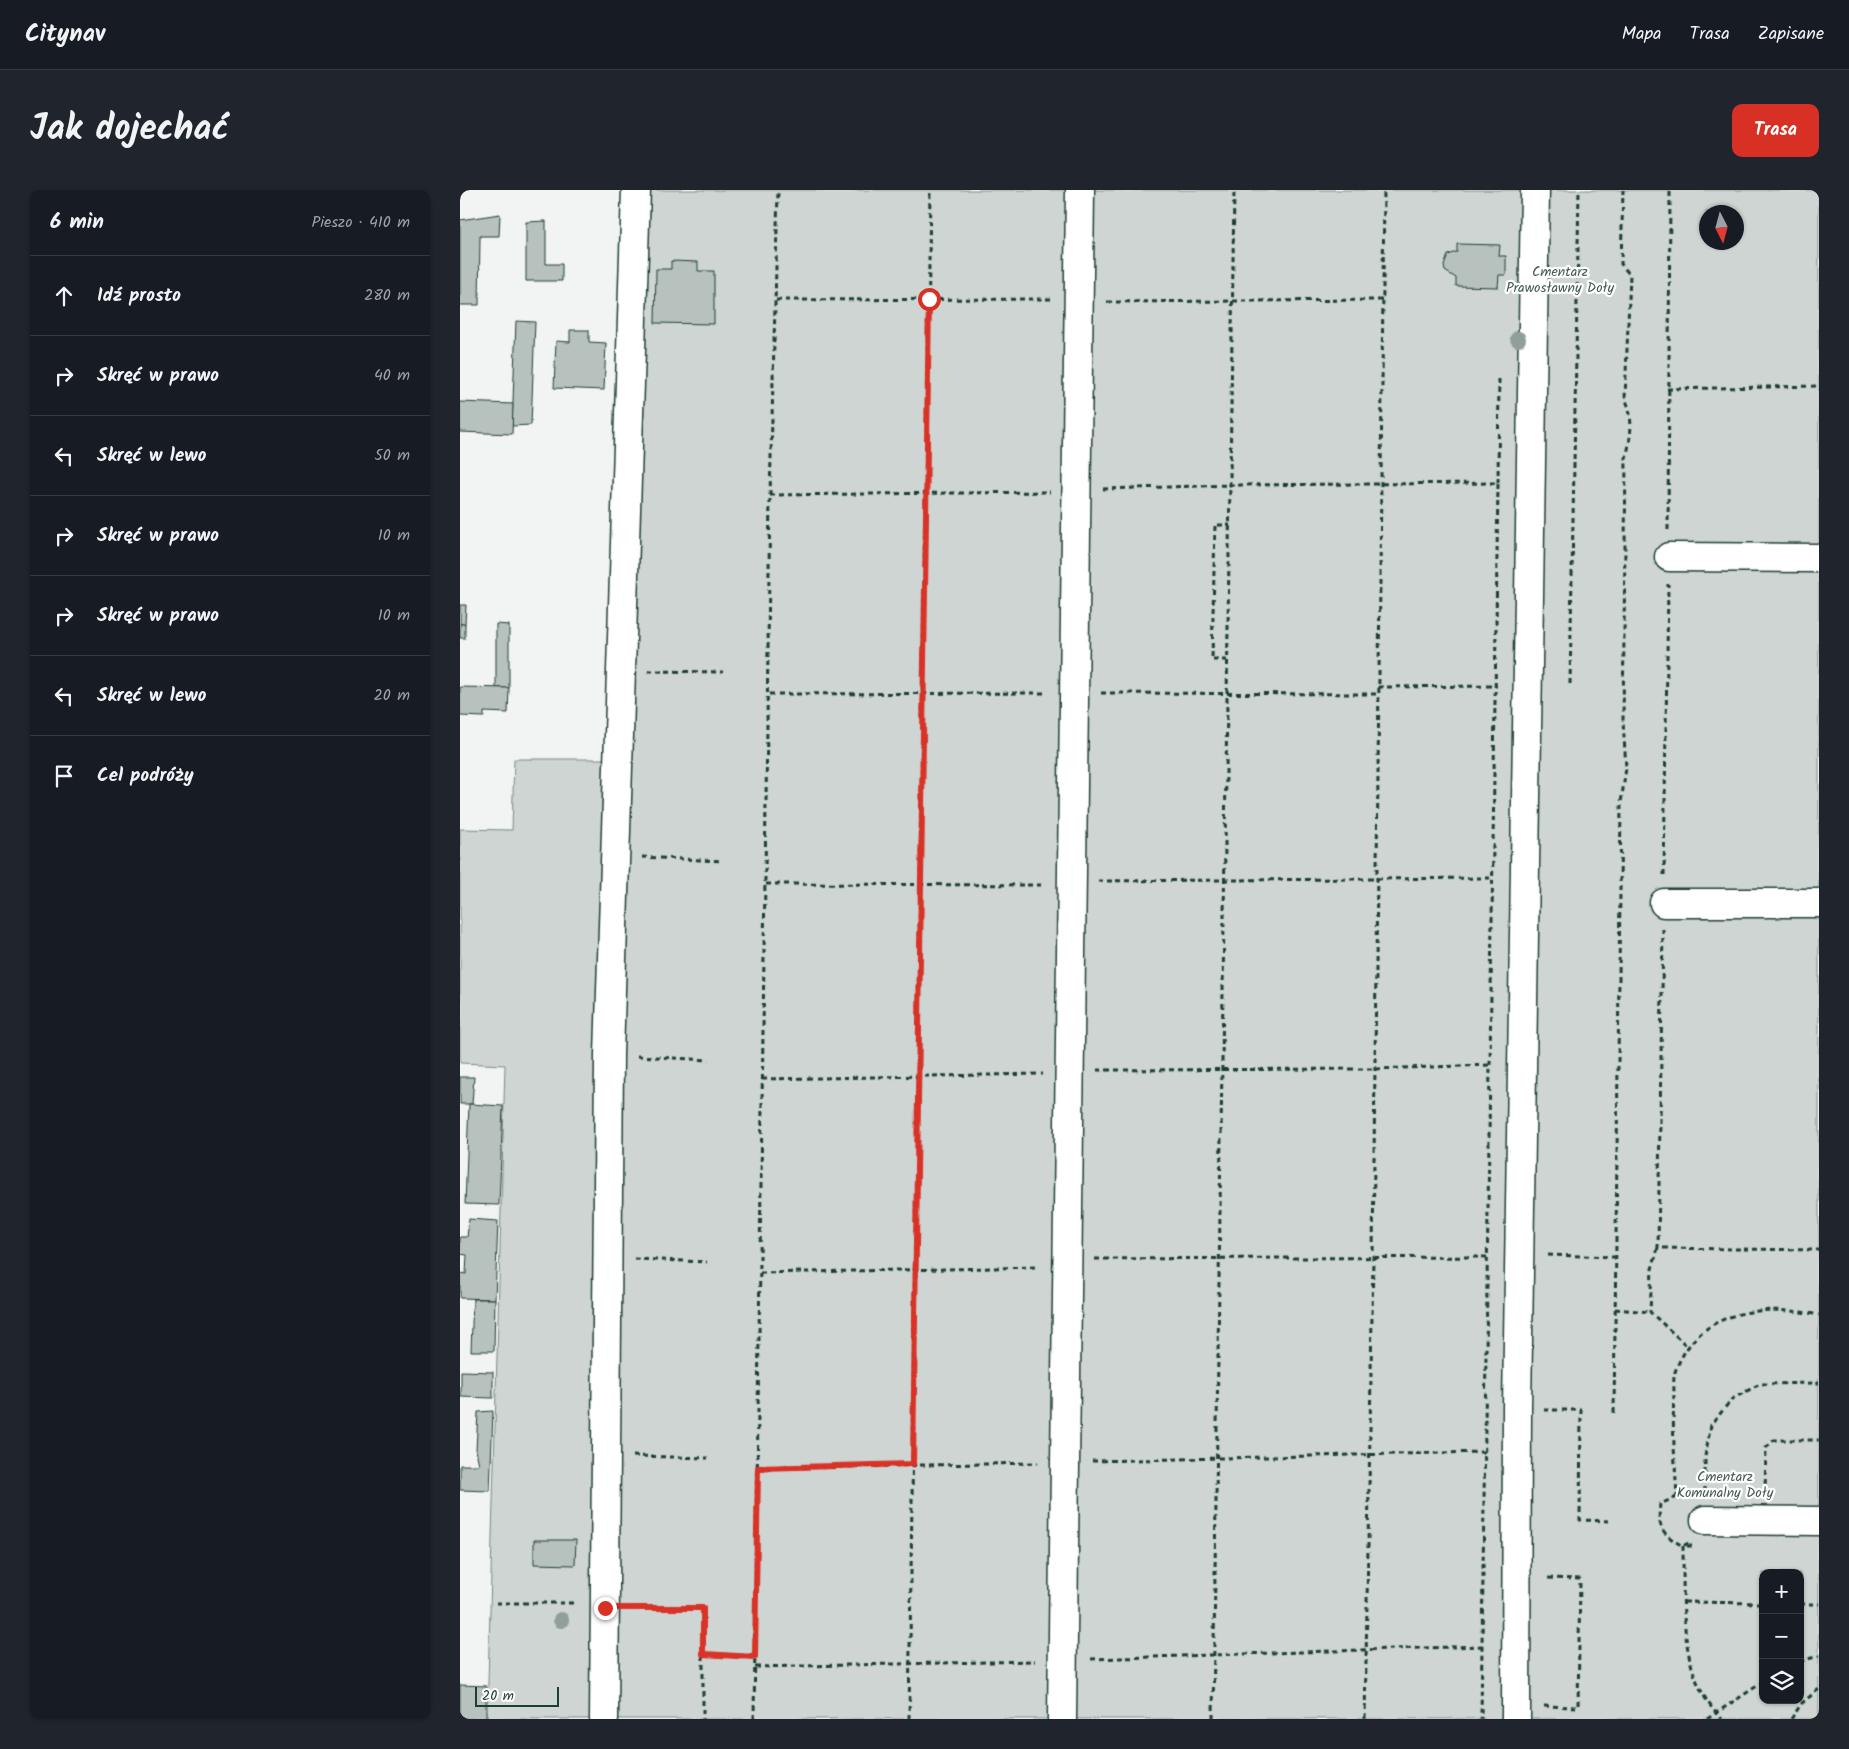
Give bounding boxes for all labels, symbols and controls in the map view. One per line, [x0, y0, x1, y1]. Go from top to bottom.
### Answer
text: Citynav [25, 15, 105, 54]
text: Mapa [1622, 20, 1662, 49]
text: Trasa [1690, 20, 1730, 49]
text: Zapisane [1758, 20, 1824, 49]
text: Jak dojechać [30, 102, 229, 158]
button: Trasa [1732, 104, 1819, 157]
north arrow [1699, 205, 1744, 250]
text: 6 min [50, 206, 104, 239]
text: Pieszo · 410 m [312, 210, 410, 235]
park label: Cmentarz Prawosławny Doły [1506, 261, 1615, 299]
text: Idź prosto [97, 281, 181, 311]
icon: ahead [50, 282, 78, 310]
text: 280 m [364, 283, 410, 308]
route start [918, 288, 941, 311]
text: Skręć w prawo [97, 361, 219, 391]
icon: right [50, 362, 78, 390]
text: 40 m [374, 363, 410, 388]
text: Skręć w lewo [97, 441, 206, 471]
icon: left [50, 442, 78, 470]
text: 50 m [374, 443, 410, 468]
text: Skręć w prawo [97, 521, 219, 551]
icon: right [50, 522, 78, 550]
text: 10 m [378, 523, 410, 548]
text: Skręć w prawo [97, 601, 219, 631]
icon: right [50, 602, 78, 630]
text: 10 m [378, 603, 410, 628]
text: Skręć w lewo [97, 681, 206, 711]
icon: left [50, 682, 78, 710]
text: 20 m [374, 683, 410, 708]
text: Cel podróży [97, 761, 194, 791]
icon: arrive [50, 762, 78, 790]
park label: Cmentarz Komunalny Doły [1677, 1466, 1774, 1504]
map controls [1759, 1569, 1804, 1704]
button: + [1759, 1569, 1804, 1614]
route end [594, 1597, 617, 1620]
button: − [1759, 1614, 1804, 1659]
button: layers [1759, 1659, 1804, 1704]
scale bar [475, 1684, 559, 1707]
text: 20 m [482, 1685, 514, 1707]

